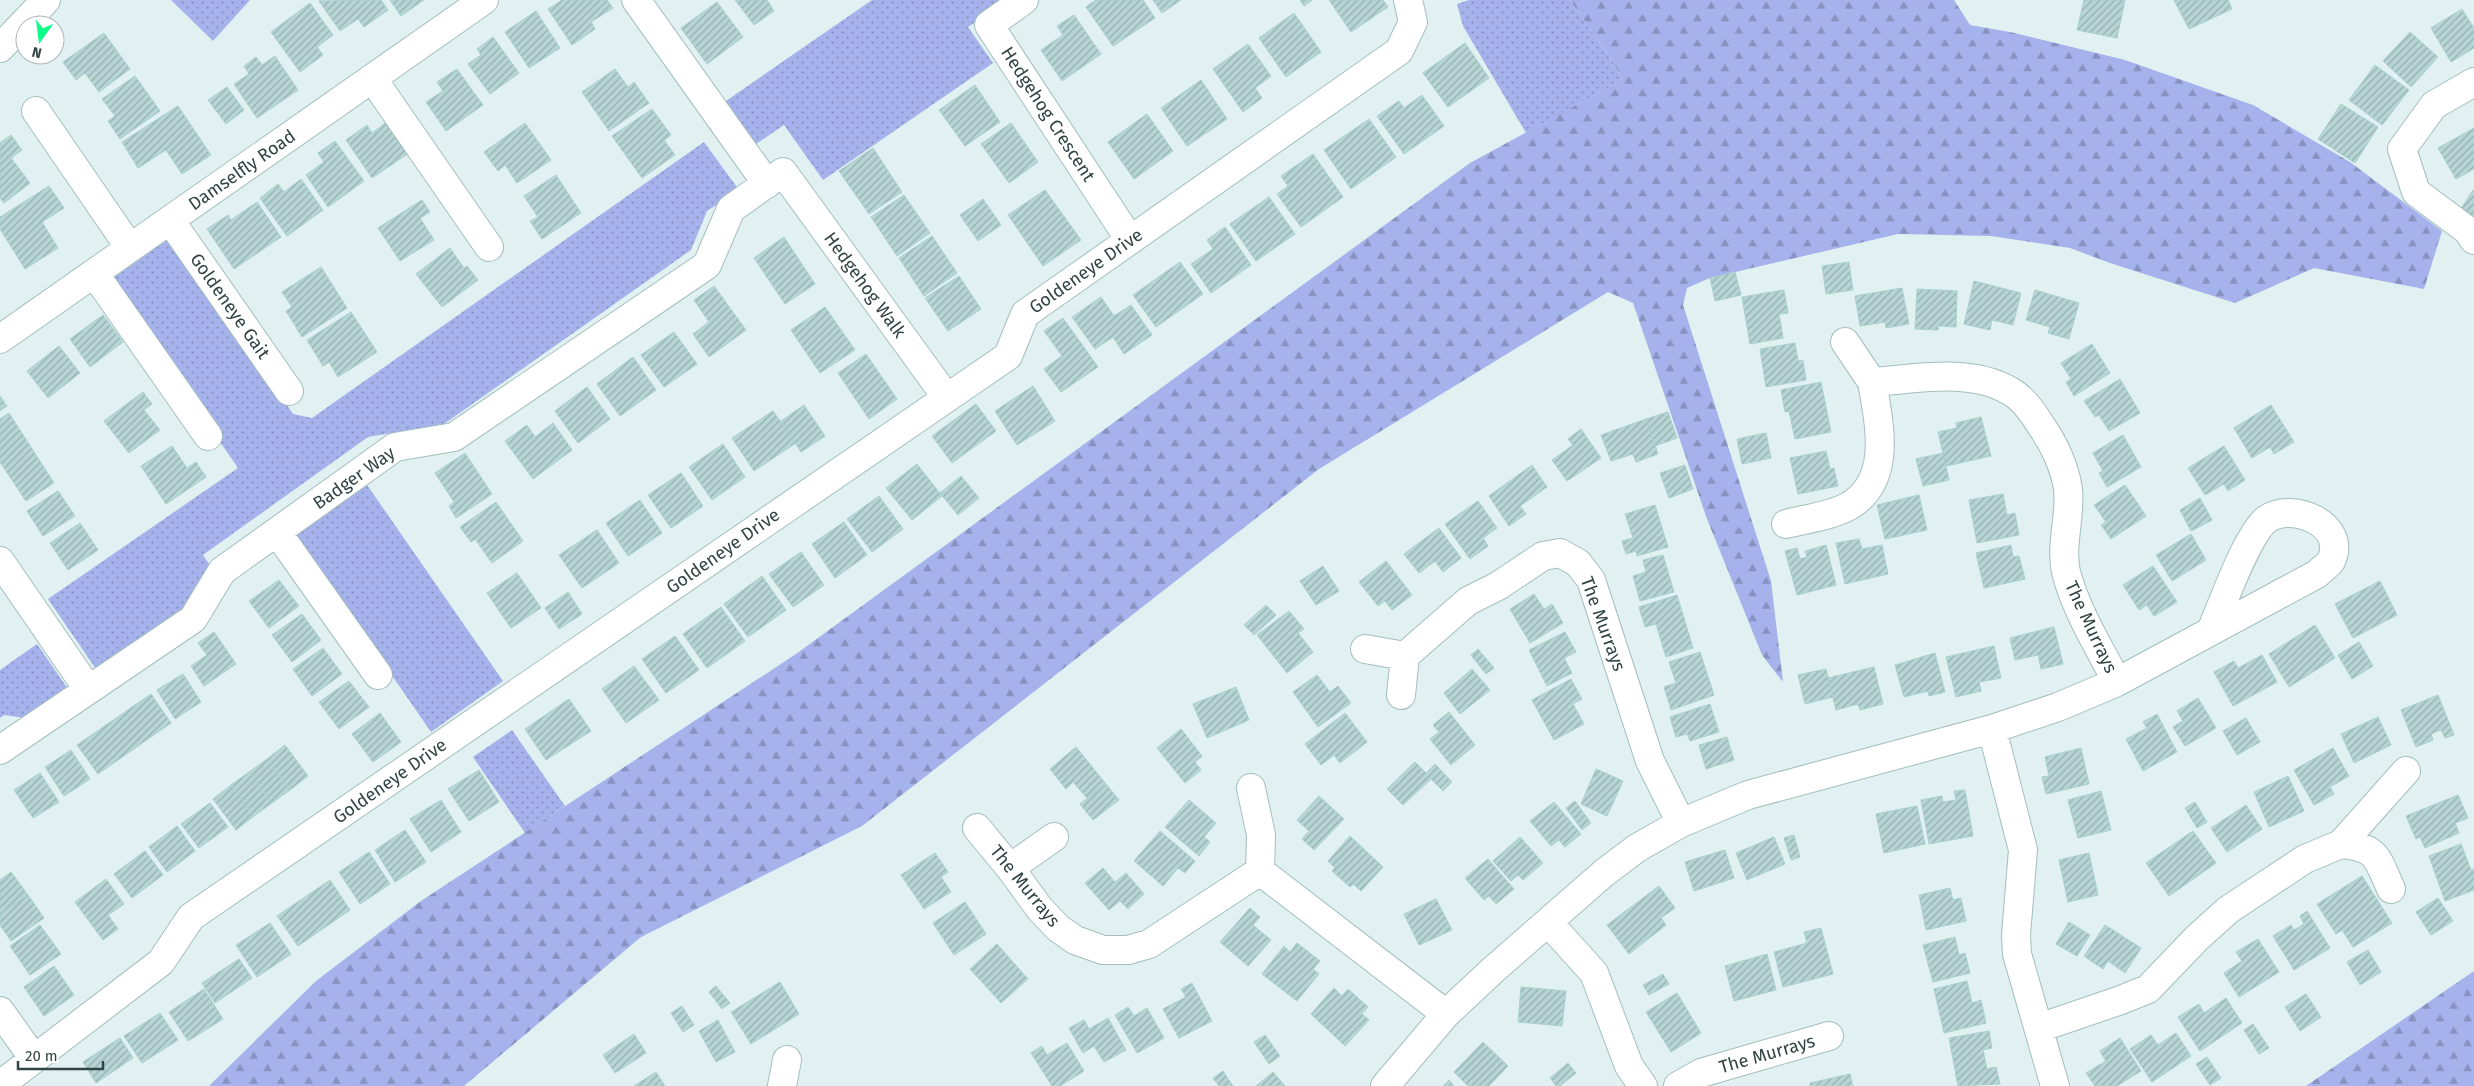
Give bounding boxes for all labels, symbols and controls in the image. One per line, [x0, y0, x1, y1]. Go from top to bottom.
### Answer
north arrow [15, 15, 65, 65]
street label: Hedgehog Crescent [996, 42, 1100, 186]
text: N [30, 43, 44, 62]
street label: Damselfly Road [184, 125, 300, 215]
street label: Goldeneye Drive [1025, 224, 1147, 318]
street label: Hedgehog Walk [819, 228, 911, 343]
street label: Goldeneye Gait [185, 249, 275, 364]
street label: Badger Way [309, 442, 399, 514]
street label: Goldeneye Drive [662, 504, 784, 598]
street label: The Murrays [1576, 574, 1630, 674]
street label: The Murrays [2060, 578, 2122, 676]
street label: Goldeneye Drive [329, 734, 451, 828]
street label: The Murrays [985, 841, 1065, 931]
street label: The Murrays [1716, 1030, 1818, 1078]
scale bar [18, 1038, 102, 1070]
text: 20 m [25, 1047, 58, 1065]

